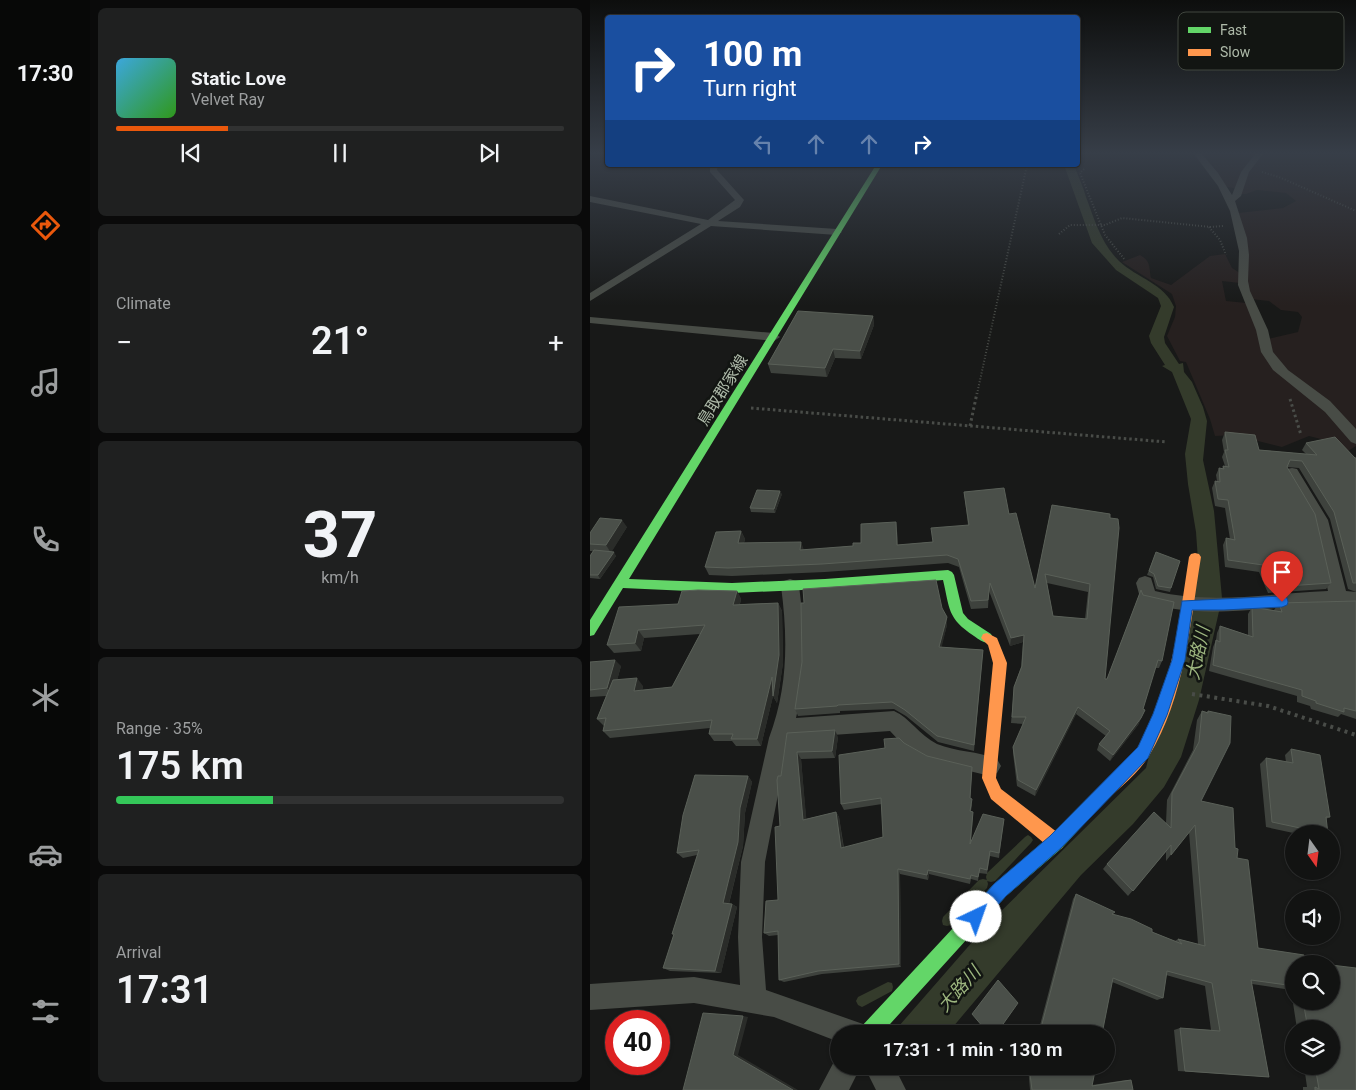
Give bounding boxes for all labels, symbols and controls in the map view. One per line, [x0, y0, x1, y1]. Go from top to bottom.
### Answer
legend [1178, 12, 1344, 70]
text: Fast [1220, 22, 1247, 38]
text: 100 m [703, 34, 802, 75]
icon: right [620, 35, 685, 100]
text: Slow [1220, 44, 1251, 60]
text: 17:30 [17, 61, 73, 86]
text: Static Love [191, 67, 286, 90]
text: Turn right [703, 76, 797, 101]
text: Velvet Ray [191, 90, 265, 109]
icon: left [749, 130, 777, 158]
icon: ahead [802, 130, 830, 158]
icon: ahead [855, 130, 883, 158]
icon: right [908, 130, 936, 158]
icon: previous [177, 139, 205, 167]
icon: pause [326, 139, 354, 167]
icon: next [475, 139, 503, 167]
icon: directions [28, 208, 63, 243]
text: Climate [116, 294, 171, 313]
text: 21° [311, 319, 369, 363]
text: − [116, 326, 132, 359]
text: + [548, 326, 564, 359]
street label: 鳥取郡家線 [693, 351, 752, 429]
icon: music [28, 365, 63, 400]
text: 37 [303, 497, 377, 573]
icon: phone [28, 522, 63, 557]
pin [1261, 551, 1303, 602]
icon: arrive [1268, 558, 1296, 586]
text: km/h [321, 568, 359, 587]
water label: 大路川 [1182, 622, 1214, 681]
icon: climate [28, 680, 63, 715]
text: Range · 35% [116, 719, 203, 738]
text: 175 km [116, 744, 244, 788]
north arrow [1285, 825, 1340, 880]
map controls [1285, 825, 1340, 1075]
icon: car [28, 837, 63, 872]
position arrow [949, 890, 1001, 942]
button: sound [1285, 890, 1340, 945]
text: Arrival [116, 943, 161, 962]
button: search [1285, 955, 1340, 1010]
water label: 大路川 [933, 960, 986, 1016]
text: 17:31 [116, 968, 213, 1012]
icon: filters [28, 994, 63, 1029]
speed limit sign: 40 [605, 1010, 670, 1075]
button: layers [1285, 1020, 1340, 1075]
text: 17:31 · 1 min · 130 m [882, 1038, 1063, 1061]

